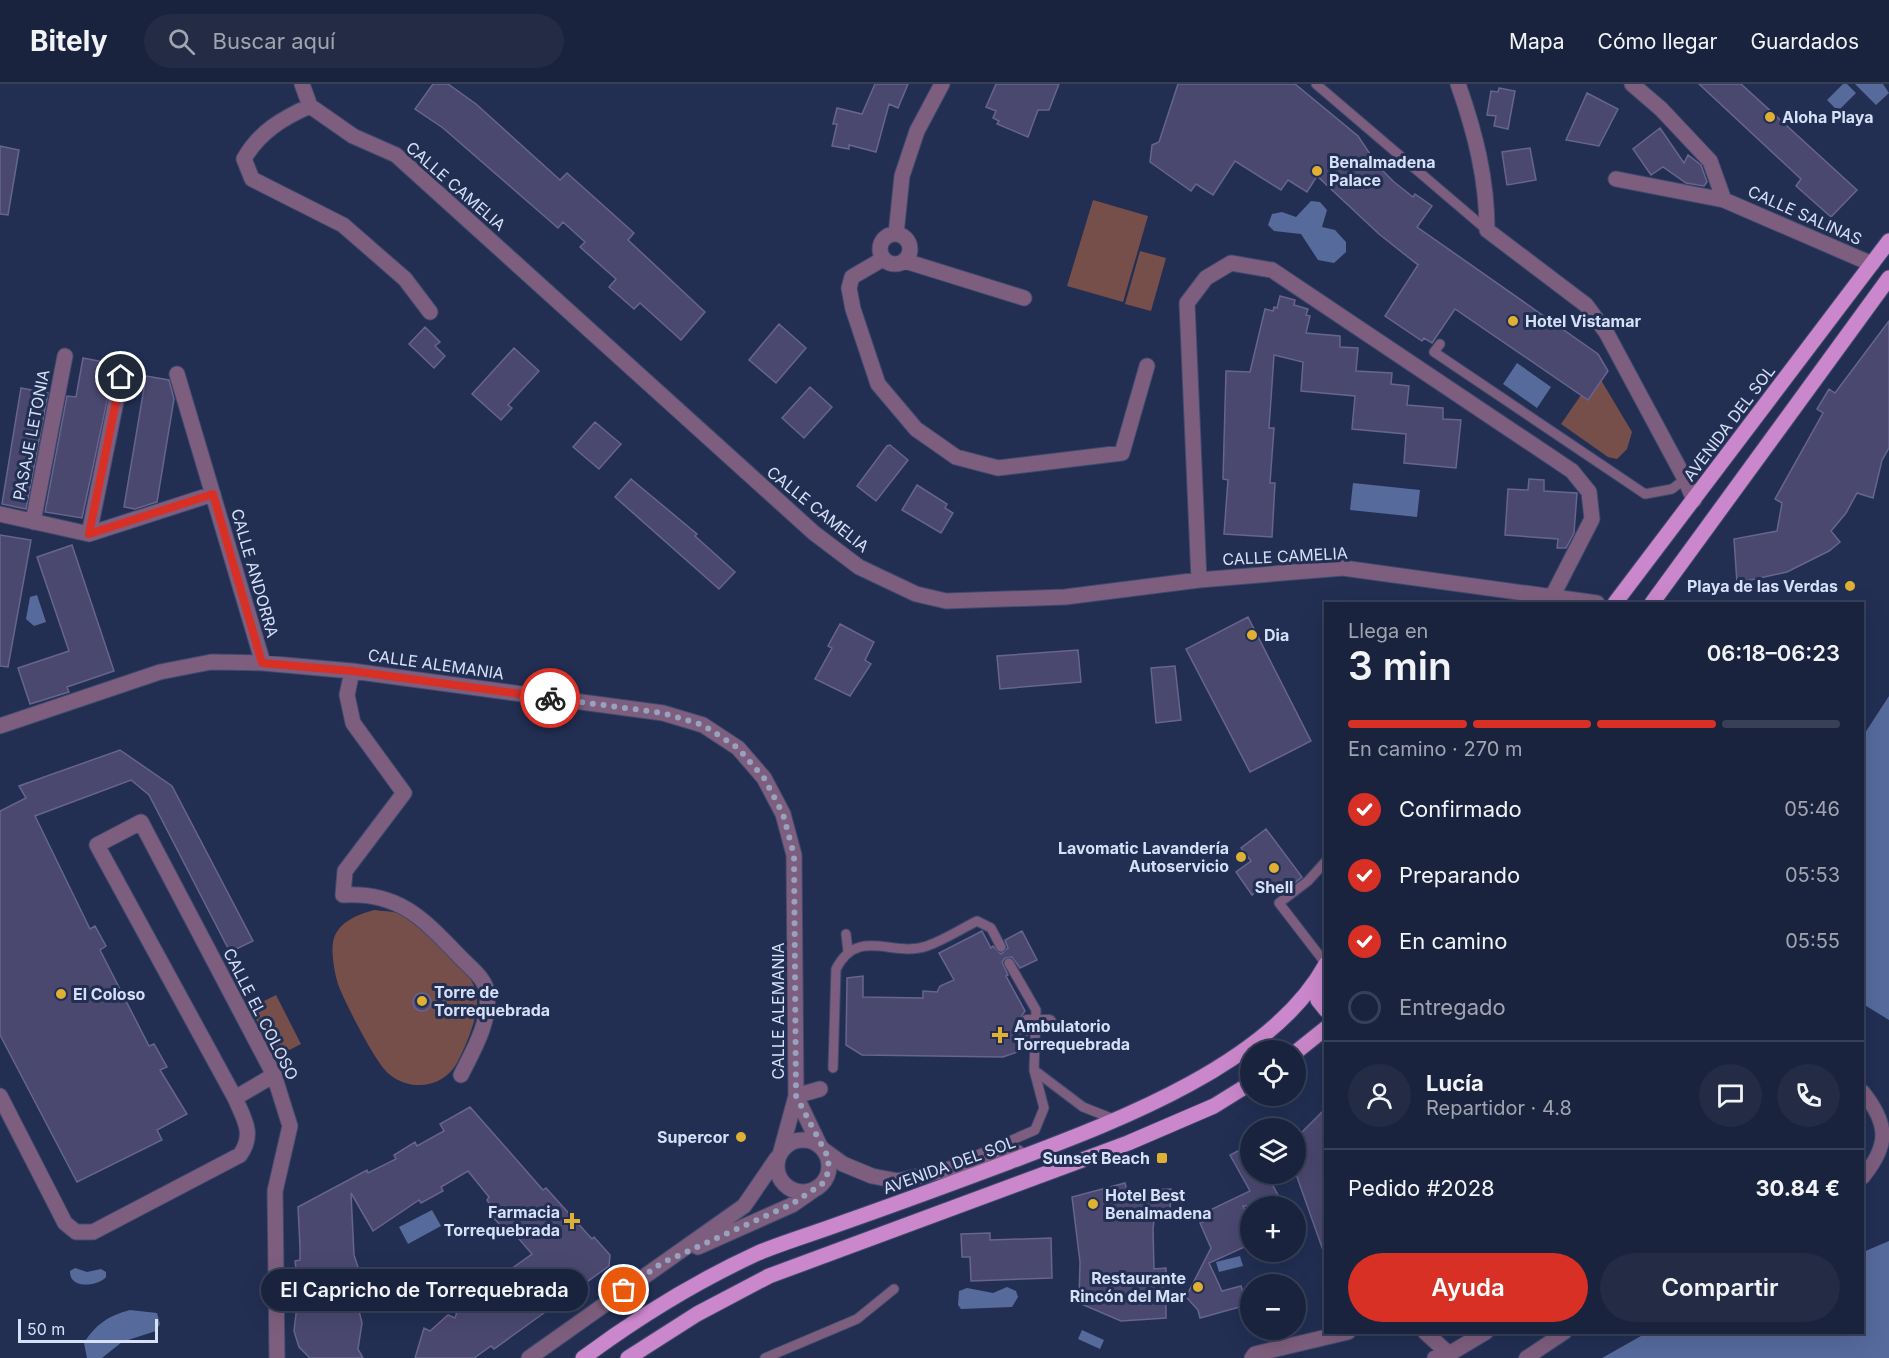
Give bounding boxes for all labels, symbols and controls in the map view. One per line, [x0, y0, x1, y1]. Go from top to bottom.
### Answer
search box [144, 14, 564, 68]
text: Bitely [30, 24, 108, 58]
icon: search [165, 25, 198, 58]
text: Buscar aquí [213, 28, 335, 54]
text: Mapa [1509, 29, 1565, 54]
text: Cómo llegar [1598, 29, 1717, 54]
text: Guardados [1750, 29, 1859, 54]
place label: Aloha Playa [1782, 107, 1874, 127]
marker: Aloha Playa [1763, 110, 1777, 124]
street label: CALLE CAMELIA [402, 137, 510, 235]
place label: Benalmadena Palace [1329, 152, 1435, 190]
marker: Benalmadena Palace [1310, 164, 1324, 178]
street label: CALLE SALINAS [1745, 181, 1865, 249]
place label: Hotel Vistamar [1525, 311, 1641, 331]
marker: Hotel Vistamar [1506, 314, 1520, 328]
pin [95, 351, 146, 402]
icon: home [104, 360, 137, 393]
street label: AVENIDA DEL SOL [1679, 361, 1779, 485]
street label: PASAJE LETONIA [9, 368, 53, 502]
street label: CALLE CAMELIA [763, 462, 873, 556]
street label: CALLE ANDORRA [227, 506, 283, 640]
street label: CALLE CAMELIA [1222, 543, 1348, 569]
place label: Playa de las Verdas [1687, 576, 1838, 596]
marker: Playa de las Verdas [1843, 579, 1857, 593]
text: Llega en [1348, 619, 1428, 643]
place label: Dia [1264, 625, 1289, 645]
marker: Dia [1245, 628, 1259, 642]
text: 06:18–06:23 [1707, 640, 1840, 666]
text: 3 min [1348, 642, 1452, 689]
street label: CALLE ALEMANIA [367, 645, 505, 683]
courier [520, 668, 580, 728]
icon: bike [534, 682, 567, 715]
text: En camino · 270 m [1348, 737, 1522, 761]
icon: check [1348, 793, 1381, 826]
text: Confirmado [1399, 796, 1522, 822]
text: 05:46 [1784, 797, 1840, 821]
place label: Lavomatic Lavandería Autoservicio [1058, 838, 1229, 876]
marker: Lavomatic Lavandería Autoservicio [1234, 850, 1248, 864]
icon: check [1348, 859, 1381, 892]
marker: Shell [1267, 861, 1281, 875]
text: Preparando [1399, 862, 1520, 888]
text: 05:53 [1785, 863, 1840, 887]
place label: Shell [1255, 877, 1293, 897]
icon: check [1348, 925, 1381, 958]
text: En camino [1399, 928, 1507, 954]
text: 05:55 [1785, 929, 1840, 953]
street label: CALLE ALEMANIA [768, 942, 788, 1080]
street label: CALLE EL COLOSO [219, 945, 303, 1083]
place label: Torre de Torrequebrada [434, 982, 550, 1020]
place label: El Coloso [73, 984, 146, 1004]
marker: El Coloso [54, 987, 68, 1001]
marker: Torre de Torrequebrada [415, 994, 429, 1008]
text: Entregado [1399, 994, 1506, 1020]
place label: Ambulatorio Torrequebrada [1014, 1016, 1130, 1054]
marker: Ambulatorio Torrequebrada [991, 1026, 1009, 1044]
map controls [1240, 1040, 1306, 1340]
button: locate [1240, 1040, 1306, 1106]
button: person [1348, 1064, 1411, 1127]
button: chat [1699, 1064, 1762, 1127]
button: phone [1777, 1064, 1840, 1127]
text: Lucía [1426, 1070, 1484, 1096]
text: Repartidor · 4.8 [1426, 1096, 1572, 1120]
button: layers [1240, 1118, 1306, 1184]
place label: Supercor [657, 1127, 729, 1147]
marker: Supercor [734, 1130, 748, 1144]
street label: AVENIDA DEL SOL [880, 1132, 1018, 1198]
place label: Sunset Beach [1043, 1148, 1150, 1168]
marker: Sunset Beach [1155, 1151, 1169, 1165]
text: Pedido #2028 [1348, 1175, 1495, 1201]
text: 30.84 € [1755, 1175, 1840, 1201]
place label: Hotel Best Benalmadena [1105, 1185, 1211, 1223]
button: + [1240, 1196, 1306, 1262]
marker: Hotel Best Benalmadena [1086, 1197, 1100, 1211]
place label: Farmacia Torrequebrada [444, 1202, 560, 1240]
marker: Farmacia Torrequebrada [565, 1214, 579, 1228]
button: Ayuda [1348, 1253, 1588, 1322]
button: Compartir [1600, 1253, 1840, 1322]
pin [598, 1264, 649, 1315]
place label: Restaurante Rincón del Mar [1070, 1268, 1186, 1306]
callout: El Capricho de Torrequebrada [261, 1269, 588, 1311]
icon: bag [607, 1273, 640, 1306]
button: − [1240, 1274, 1306, 1340]
text: El Capricho de Torrequebrada [280, 1278, 569, 1302]
marker: Restaurante Rincón del Mar [1191, 1280, 1205, 1294]
scale bar [18, 1316, 158, 1344]
text: 50 m [27, 1319, 65, 1339]

